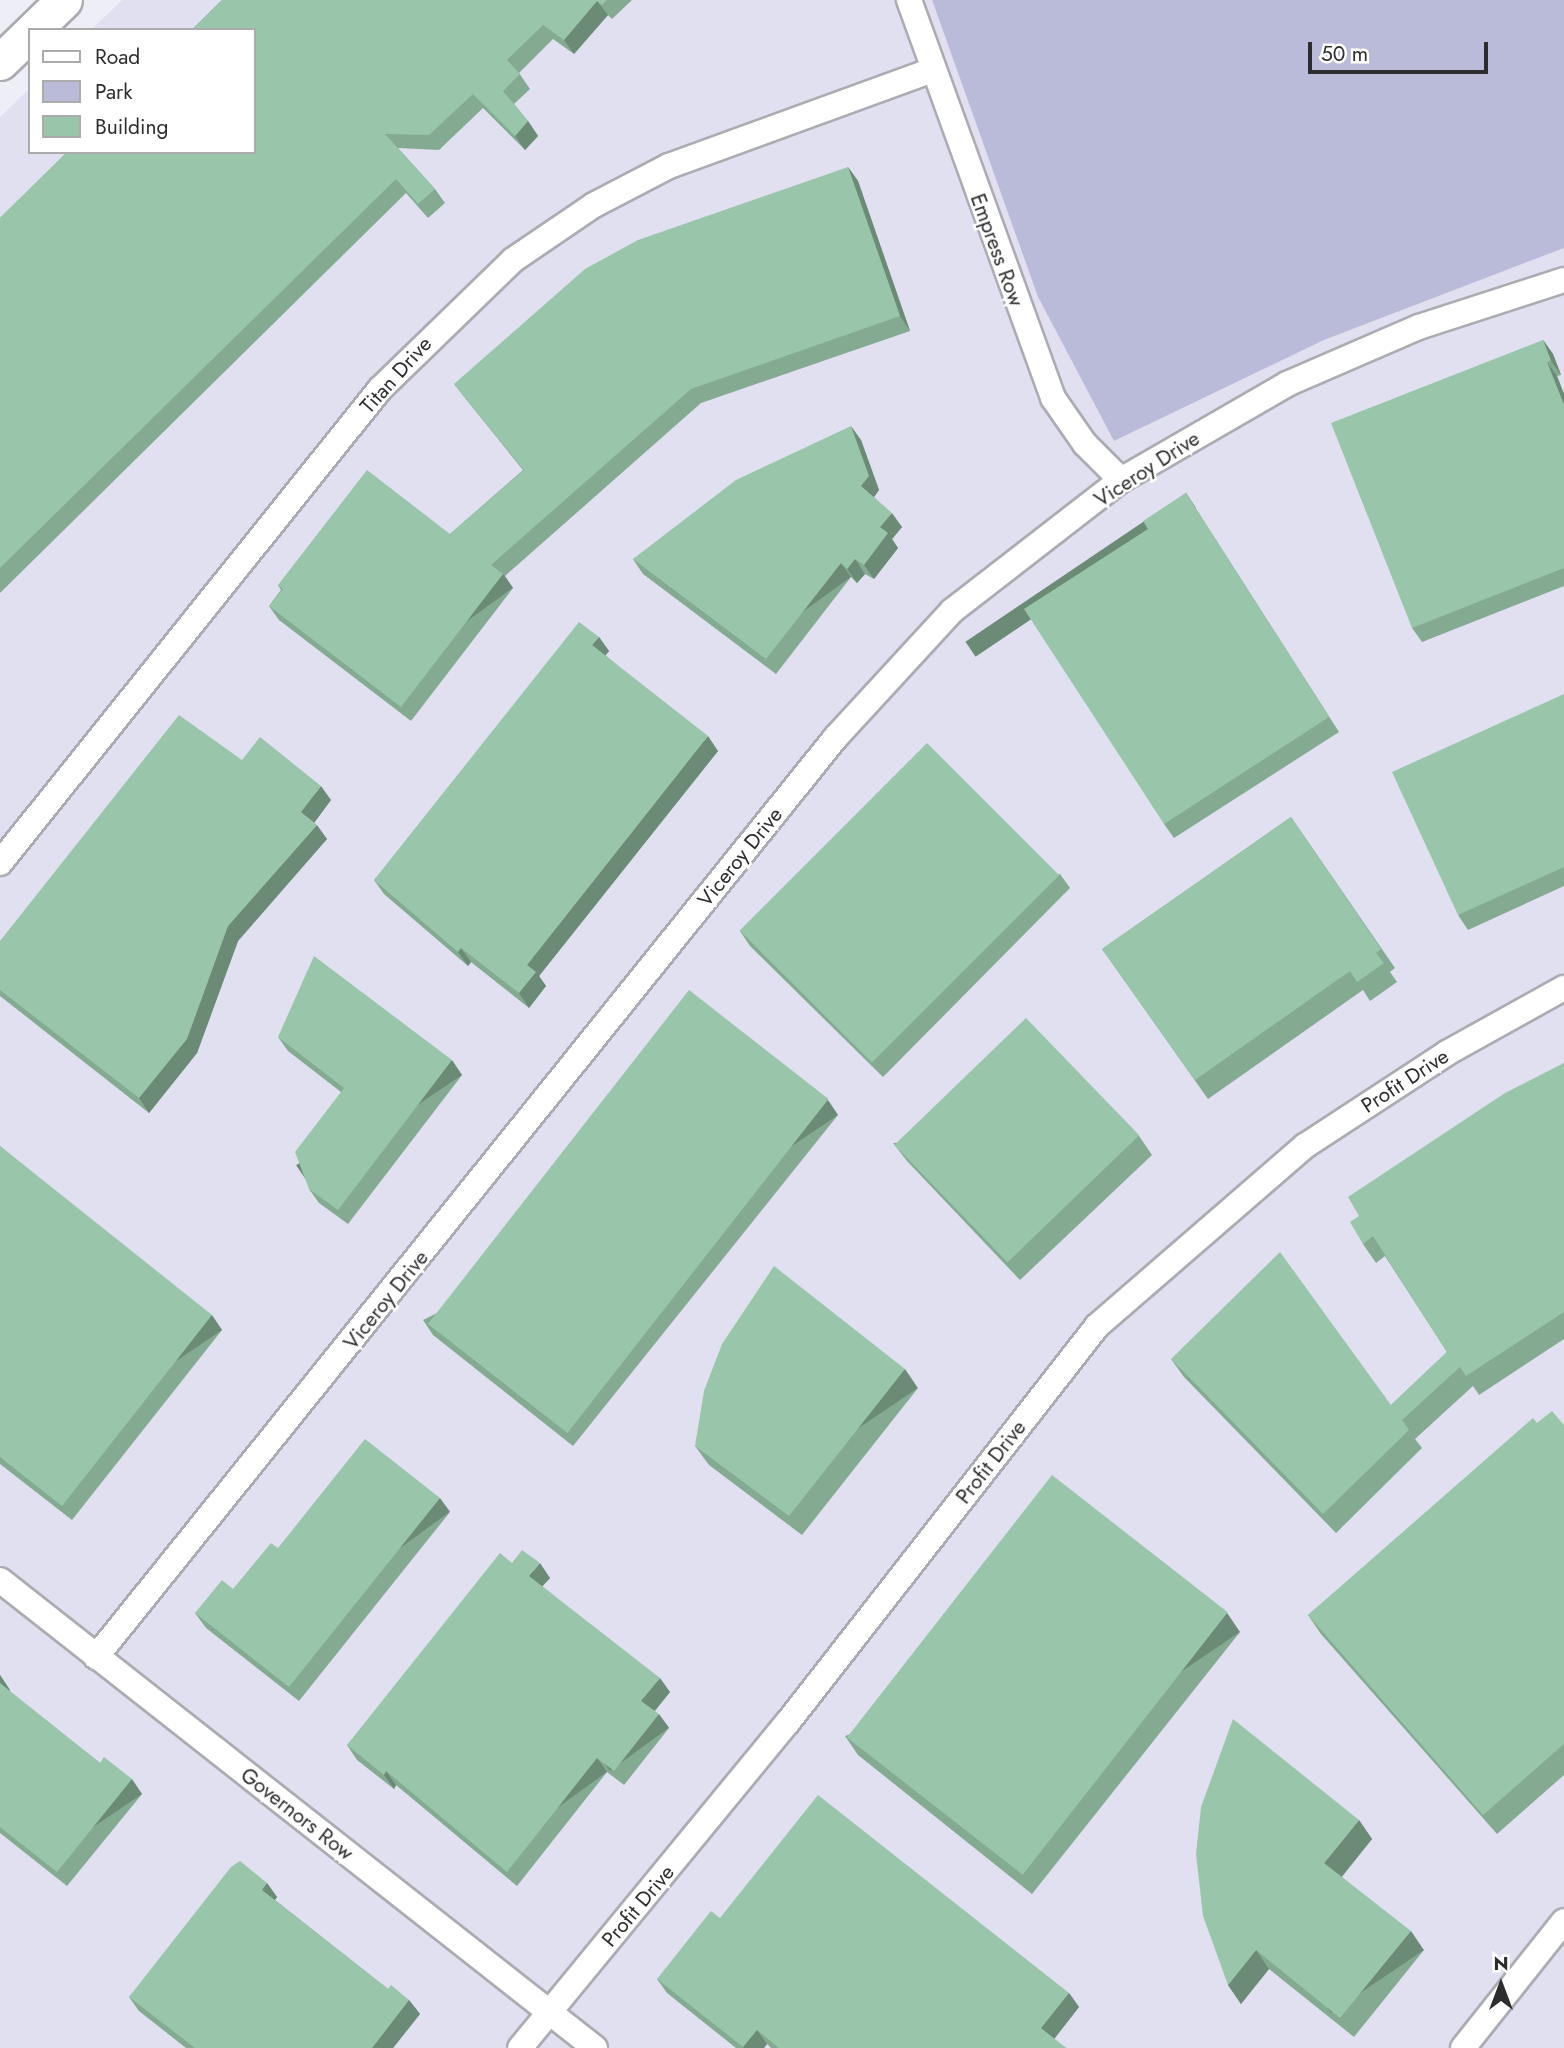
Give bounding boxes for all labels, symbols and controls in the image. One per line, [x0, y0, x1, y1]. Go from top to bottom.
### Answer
legend [28, 28, 256, 154]
scale bar [1312, 28, 1492, 72]
text: 50 m [1321, 39, 1368, 69]
text: Road [95, 42, 140, 72]
text: Park [95, 77, 132, 107]
text: Building [95, 112, 168, 142]
street label: Empress Row [965, 190, 1029, 310]
street label: Titan Drive [355, 332, 437, 418]
street label: Viceroy Drive [1090, 426, 1204, 512]
street label: Viceroy Drive [692, 802, 788, 912]
street label: Profit Drive [1357, 1043, 1453, 1119]
street label: Viceroy Drive [338, 1245, 434, 1355]
street label: Profit Drive [951, 1415, 1031, 1509]
street label: Governors Row [236, 1762, 358, 1866]
street label: Profit Drive [597, 1860, 679, 1952]
north arrow [1466, 1950, 1536, 2020]
text: N [1493, 1950, 1509, 1977]

